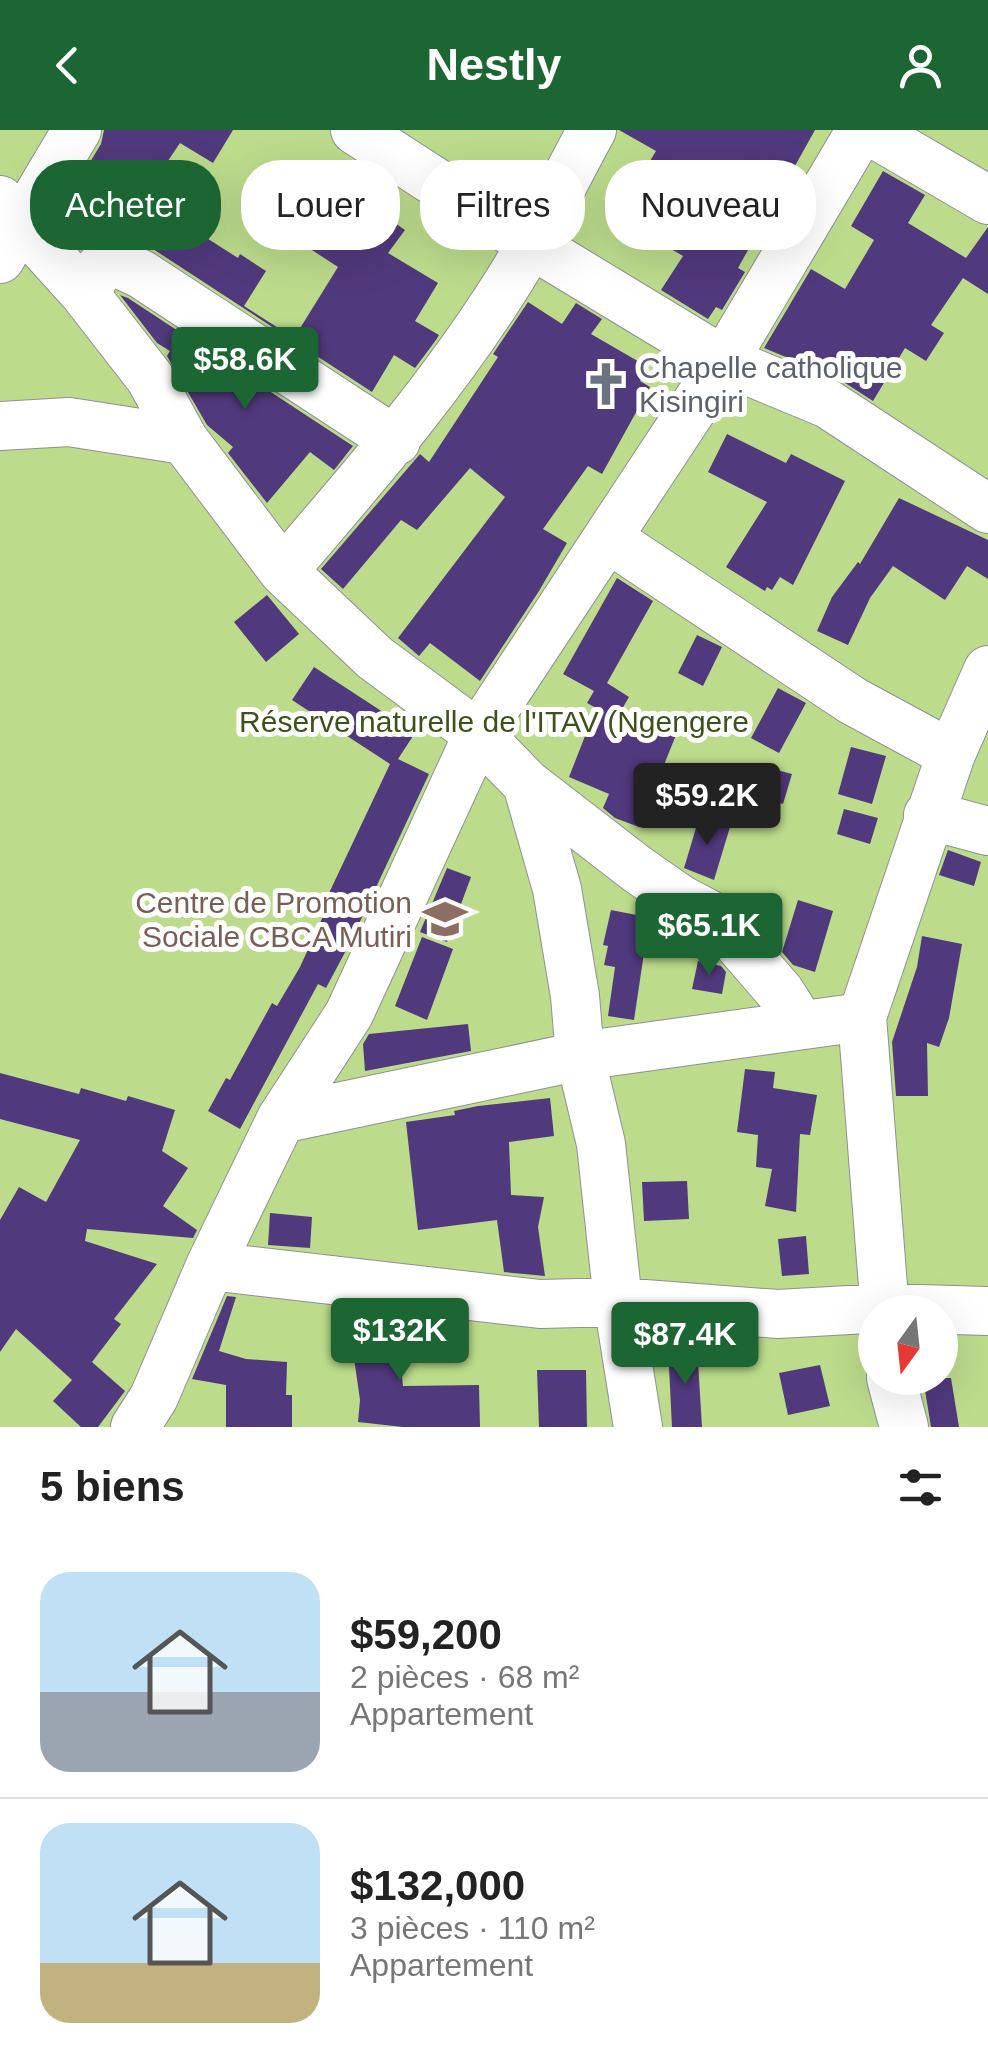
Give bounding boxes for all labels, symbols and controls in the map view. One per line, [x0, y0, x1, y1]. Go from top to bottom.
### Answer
icon: back [40, 38, 95, 93]
icon: person [893, 38, 948, 93]
text: Nestly [426, 39, 562, 90]
chip: Acheter [30, 160, 221, 250]
chip: Louer [241, 160, 400, 250]
chip: Filtres [420, 160, 585, 250]
chip: Nouveau [605, 160, 816, 250]
pin: $58.6K [164, 327, 326, 412]
text: $58.6K [193, 341, 297, 377]
place label: Chapelle catholique Kisingiri [639, 351, 903, 418]
church icon: Chapelle catholique Kisingiri [582, 360, 630, 408]
park label: Réserve naturelle de l'ITAV (Ngengere [239, 705, 749, 738]
pin: $59.2K [626, 763, 788, 848]
text: $59.2K [655, 777, 759, 813]
place label: Centre de Promotion Sociale CBCA Mutiri [135, 886, 412, 953]
pin: $65.1K [628, 893, 790, 978]
school or university icon: Centre de Promotion Sociale CBCA Mutiri [421, 895, 469, 943]
text: $65.1K [657, 907, 761, 943]
north arrow [858, 1295, 958, 1395]
map controls [858, 1295, 958, 1395]
pin: $132K [330, 1298, 470, 1383]
pin: $87.4K [604, 1302, 766, 1387]
text: $132K [353, 1312, 447, 1348]
text: $87.4K [633, 1316, 737, 1352]
icon: filters [893, 1460, 948, 1515]
text: 5 biens [40, 1463, 185, 1510]
text: $59,200 [350, 1611, 502, 1658]
icon: home [120, 1612, 240, 1732]
text: 2 pièces · 68 m² [350, 1659, 579, 1695]
text: Appartement [350, 1696, 533, 1732]
text: $132,000 [350, 1862, 525, 1909]
icon: home [120, 1863, 240, 1983]
text: 3 pièces · 110 m² [350, 1910, 595, 1946]
text: Appartement [350, 1947, 533, 1983]

